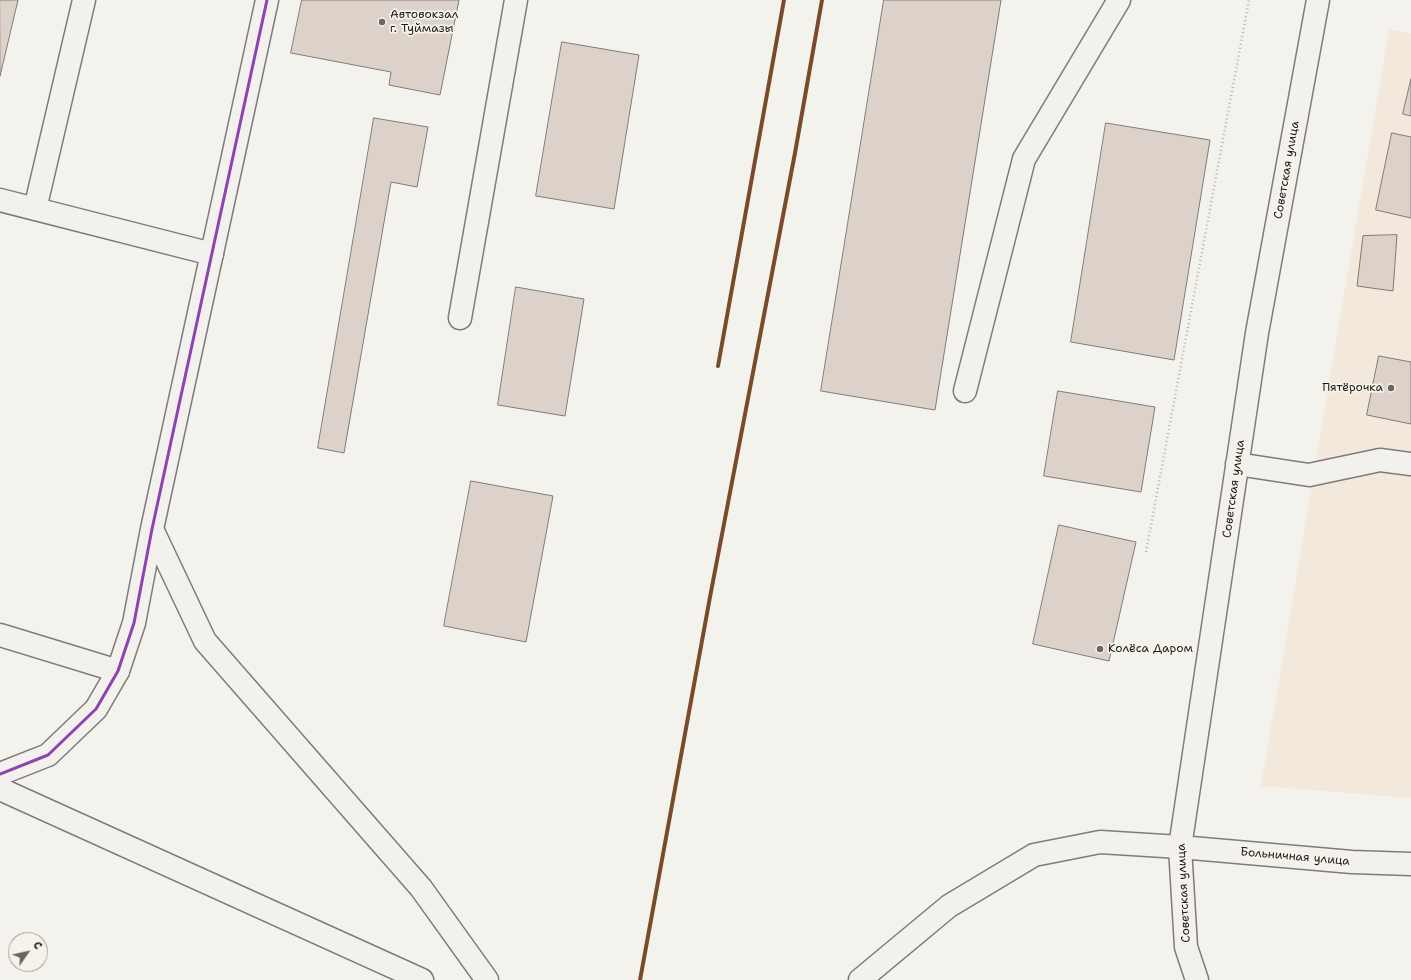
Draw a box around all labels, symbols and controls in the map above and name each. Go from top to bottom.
place label: Автовокзал г. Туймазы [390,8,458,36]
marker: Автовокзал г. Туймазы [377,17,387,27]
street label: Советская улица [1271,120,1303,220]
place label: Пятёрочка [1322,381,1383,395]
marker: Пятёрочка [1386,383,1396,393]
street label: Советская улица [1220,439,1248,539]
place label: Колёса Даром [1108,642,1193,656]
marker: Колёса Даром [1095,644,1105,654]
street label: Советская улица [1174,843,1194,943]
street label: Больничная улица [1240,845,1350,869]
north arrow [8,932,48,972]
text: С [29,939,46,953]

